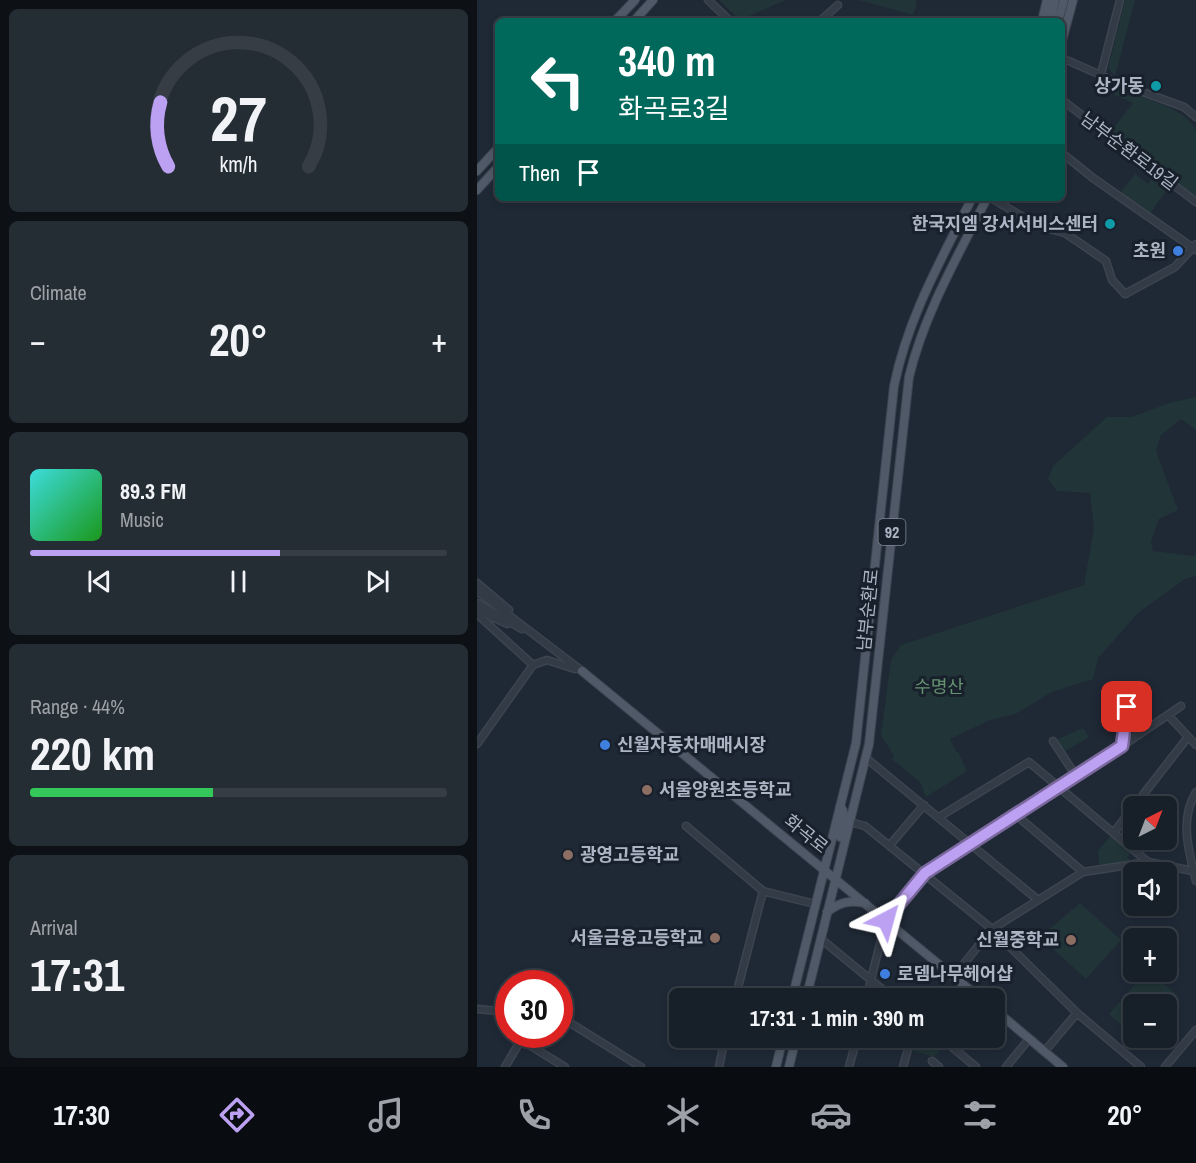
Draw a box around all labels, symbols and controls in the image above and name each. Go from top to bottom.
text: 340 m [618,33,716,89]
icon: left [519,42,597,120]
place label: 상가동 [1094,73,1144,98]
text: 27 [210,76,267,160]
marker: 상가동 [1149,79,1163,93]
text: 화곡로3길 [618,90,730,126]
street label: 남부순환로19길 [1076,106,1183,195]
text: km/h [219,151,258,180]
icon: arrive [572,156,605,189]
text: Then [519,158,560,188]
place label: 한국지엠 강서서비스센터 [912,211,1098,236]
marker: 한국지엠 강서서비스센터 [1103,217,1117,231]
place label: 초원 [1133,238,1166,263]
marker: 초원 [1171,244,1185,258]
text: Climate [30,279,87,306]
text: 20° [209,309,268,370]
text: − [30,318,46,362]
text: + [431,318,447,362]
text: 89.3 FM [120,476,186,506]
text: Music [120,506,164,533]
road number: 92 [879,519,905,545]
icon: previous [83,565,116,598]
icon: pause [222,565,255,598]
icon: next [361,565,394,598]
street label: 남부순환로 [851,567,884,652]
park label: 수명산 [914,674,964,699]
pin [1101,681,1152,732]
icon: arrive [1110,690,1143,723]
text: Range · 44% [30,693,125,720]
text: 220 km [30,723,155,784]
place label: 신월자동차매매시장 [617,732,766,757]
marker: 신월자동차매매시장 [598,738,612,752]
place label: 서울양원초등학교 [659,777,791,802]
marker: 서울양원초등학교 [640,783,654,797]
north arrow [1123,796,1177,850]
map controls [1123,796,1177,1048]
street label: 화곡로 [779,808,833,859]
place label: 광영고등학교 [580,842,679,867]
marker: 광영고등학교 [561,848,575,862]
button: sound [1123,862,1177,916]
position arrow [854,888,918,952]
text: Arrival [30,914,77,941]
place label: 서울금융고등학교 [571,925,703,950]
place label: 신월중학교 [976,927,1059,952]
button: + [1123,928,1177,982]
marker: 서울금융고등학교 [708,931,722,945]
marker: 신월중학교 [1064,933,1078,947]
text: 17:31 [30,944,124,1005]
place label: 로뎀나무헤어샵 [897,961,1013,986]
marker: 로뎀나무헤어샵 [878,967,892,981]
speed limit sign: 30 [495,970,573,1048]
button: − [1123,994,1177,1048]
text: 17:31 · 1 min · 390 m [750,1003,924,1033]
icon: directions [216,1094,258,1136]
icon: music [365,1094,407,1136]
icon: phone [513,1094,555,1136]
icon: climate [662,1094,704,1136]
icon: car [810,1094,852,1136]
icon: filters [959,1094,1001,1136]
text: 17:30 [53,1097,110,1133]
text: 20° [1107,1097,1143,1133]

